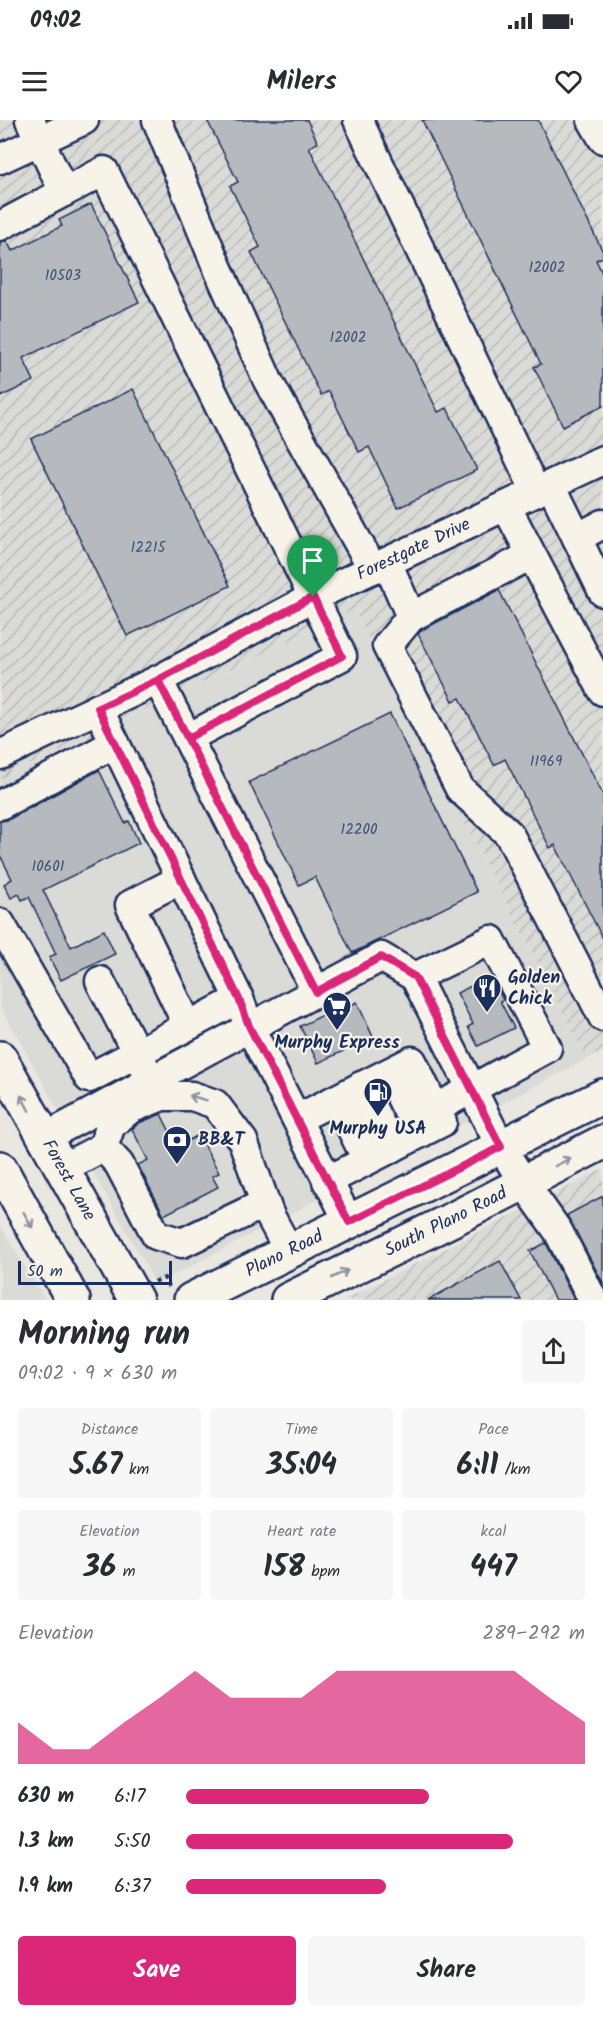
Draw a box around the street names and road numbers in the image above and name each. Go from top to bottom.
street label: Forestgate Drive [352,510,476,589]
street label: Forest Lane [34,1134,103,1226]
street label: South Plano Road [379,1179,513,1265]
street label: Plano Road [240,1222,329,1285]

